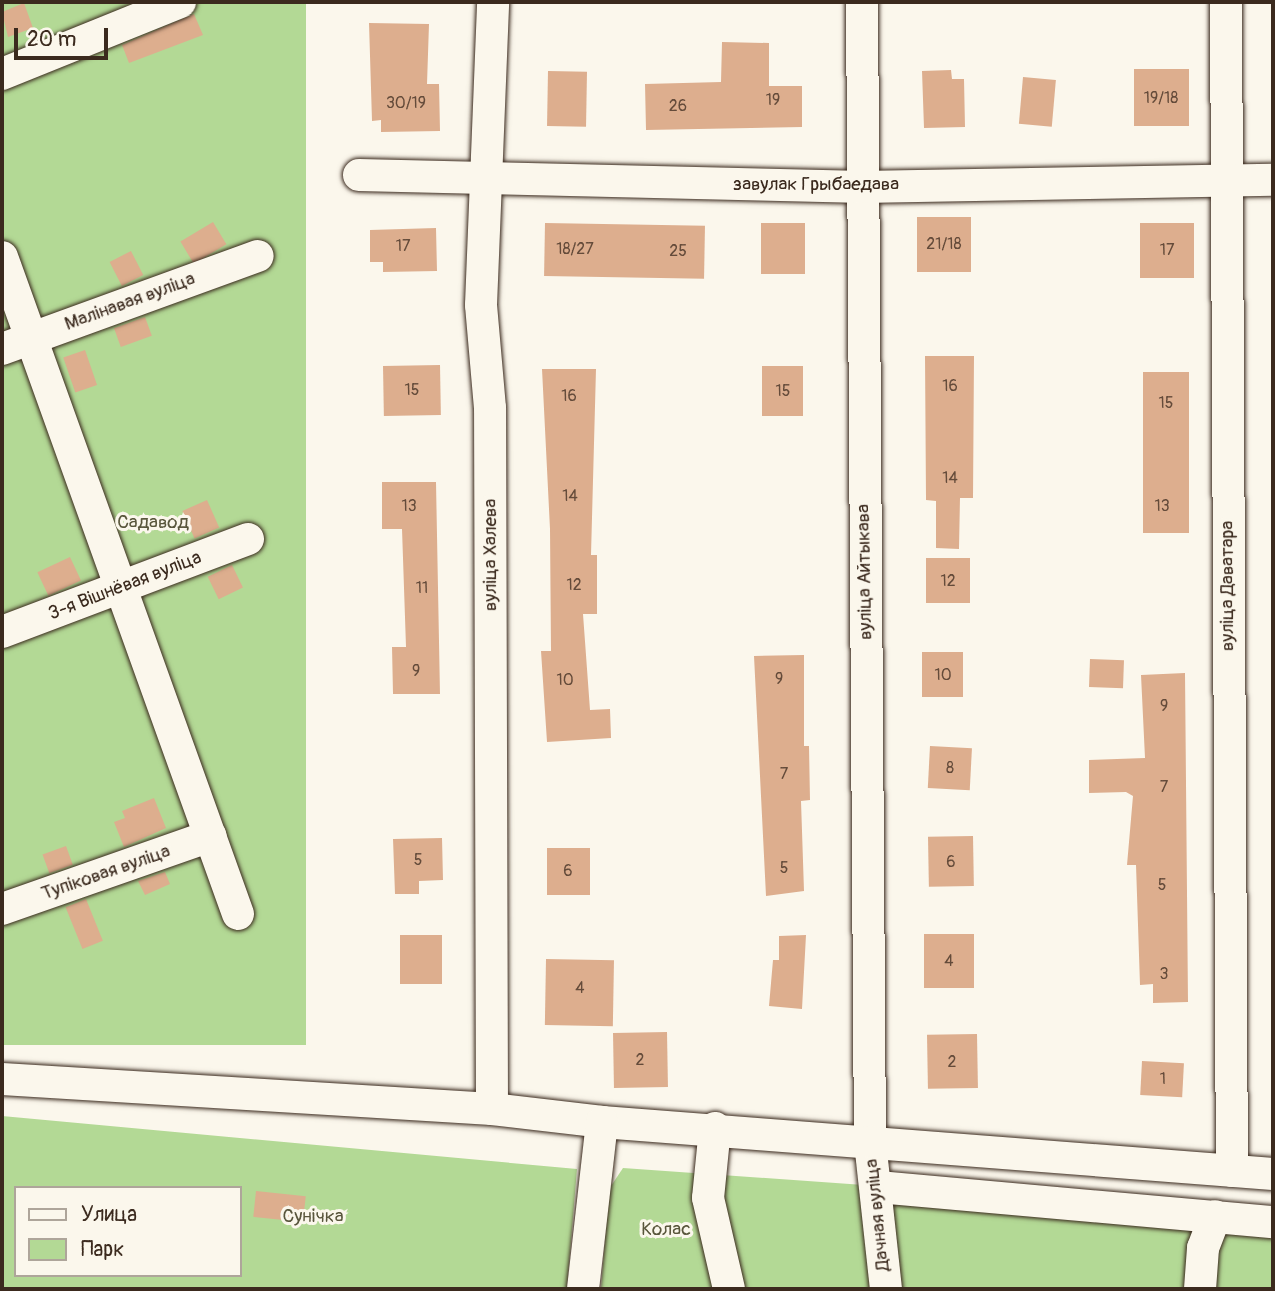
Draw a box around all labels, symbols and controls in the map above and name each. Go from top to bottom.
scale bar [18,14,112,58]
text: 20 m [27,26,76,53]
house number: 19/18 [1144,88,1178,108]
house number: 19 [766,90,780,110]
house number: 30/19 [386,93,426,113]
house number: 26 [669,96,687,116]
street label: завулак Грыбаедава [733,174,899,196]
house number: 21/18 [926,234,962,254]
house number: 17 [396,236,410,256]
house number: 18/27 [556,239,594,259]
house number: 17 [1160,240,1174,260]
house number: 25 [669,241,687,261]
street label: Малінавая вуліца [62,268,198,336]
house number: 16 [942,376,958,396]
house number: 15 [405,380,419,400]
house number: 15 [776,381,790,401]
house number: 16 [561,386,577,406]
house number: 15 [1159,393,1173,413]
house number: 14 [942,468,958,488]
house number: 14 [562,486,578,506]
house number: 13 [401,496,417,516]
house number: 13 [1154,496,1170,516]
street label: вуліца Халева [480,499,502,611]
street label: вуліца Айтыкава [852,504,878,640]
park label: Садавод [117,512,189,534]
street label: вуліца Даватара [1217,521,1239,651]
street label: 3-я Вішнёвая вуліца [45,546,205,626]
house number: 12 [940,571,956,591]
house number: 12 [566,575,582,595]
house number: 11 [416,578,428,598]
house number: 9 [412,661,420,681]
house number: 10 [934,665,952,685]
house number: 9 [775,669,783,689]
house number: 10 [556,670,574,690]
house number: 9 [1160,696,1168,716]
house number: 8 [946,758,954,778]
house number: 7 [780,764,788,784]
house number: 7 [1160,777,1168,797]
street label: Тупіковая вуліца [39,840,173,906]
house number: 5 [414,850,422,870]
house number: 6 [946,852,956,872]
house number: 5 [780,858,788,878]
house number: 6 [563,861,573,881]
house number: 5 [1158,875,1166,895]
house number: 4 [944,951,954,971]
house number: 3 [1160,964,1168,984]
house number: 4 [575,978,585,998]
house number: 2 [636,1050,644,1070]
house number: 2 [948,1052,956,1072]
house number: 1 [1160,1069,1166,1089]
street label: Дачная вуліца [861,1158,895,1272]
legend [14,1186,242,1277]
text: Улица [81,1201,137,1228]
park label: Сунічка [283,1206,343,1228]
park label: Колас [641,1219,691,1241]
text: Парк [81,1236,124,1263]

